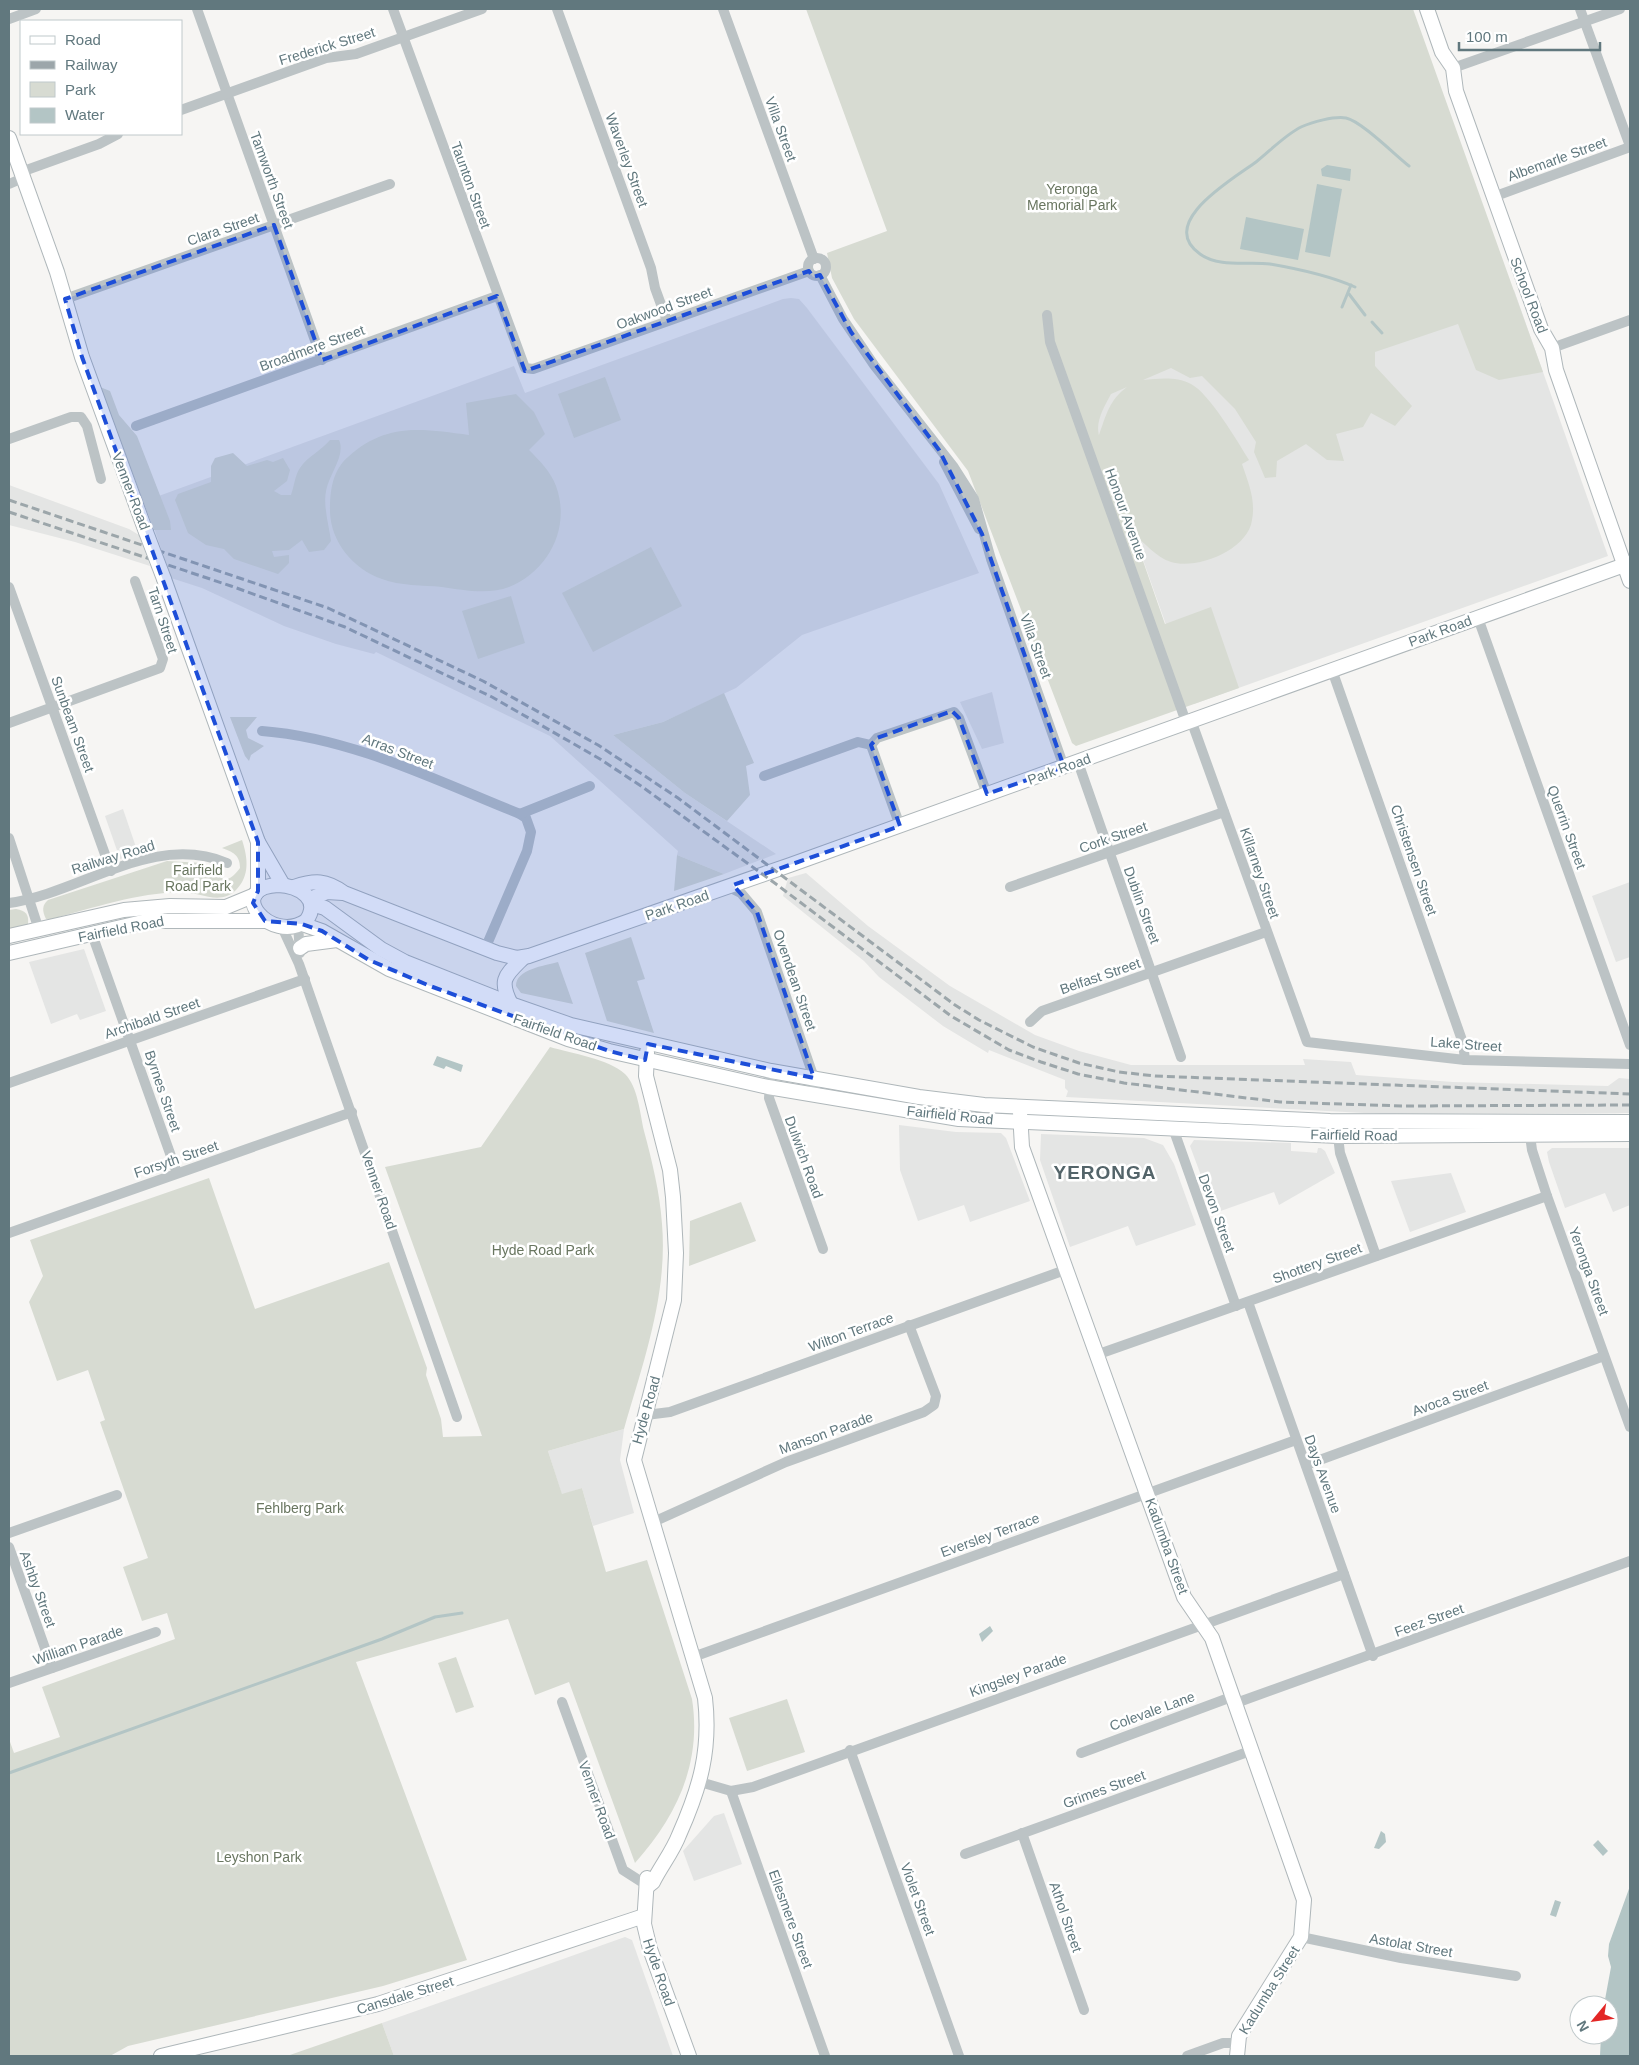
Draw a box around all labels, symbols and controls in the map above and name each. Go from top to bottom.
legend [20,20,182,135]
scale bar [1459,20,1600,52]
street label: Frederick Street [277,24,377,68]
text: 100 m [1466,28,1508,45]
text: Road [65,31,101,48]
text: Railway [65,56,118,73]
text: Park [65,81,96,98]
street label: Villa Street [762,95,800,164]
text: Water [65,106,104,123]
street label: Waverley Street [603,111,651,209]
street label: Tamworth Street [247,129,297,231]
street label: Albemarle Street [1505,134,1609,184]
street label: Taunton Street [448,139,494,231]
park label: Yeronga Memorial Park [1027,181,1118,213]
street label: Clara Street [185,209,261,249]
street label: School Road [1507,255,1551,335]
street label: Oakwood Street [614,283,714,333]
street label: Broadmere Street [257,322,367,374]
street label: Venner Road [109,450,153,532]
street label: Honour Avenue [1102,466,1150,562]
street label: Tarn Street [145,585,181,655]
street label: Villa Street [1017,612,1055,681]
street label: Park Road [1406,612,1474,650]
street label: Sunbeam Street [48,674,98,774]
street label: Arras Street [360,730,436,772]
street label: Park Road [1025,750,1093,788]
street label: Querrin Street [1544,783,1590,871]
street label: Christensen Street [1388,803,1440,918]
street label: Cork Street [1077,818,1149,856]
street label: Killarney Street [1237,826,1283,921]
street label: Railway Road [69,837,157,877]
park label: Fairfield Road Park [165,862,232,894]
street label: Dublin Street [1121,864,1163,946]
street label: Park Road [643,887,711,923]
street label: Fairfield Road [77,913,165,945]
street label: Ovendean Street [770,927,820,1033]
street label: Belfast Street [1058,955,1142,997]
street label: Archibald Street [102,994,202,1042]
street label: Fairfield Road [511,1010,599,1054]
street label: Lake Street [1430,1034,1502,1054]
street label: Byrnes Street [142,1048,184,1134]
street label: Fairfield Road [906,1102,994,1128]
street label: Dulwich Road [782,1114,826,1200]
street label: Fairfield Road [1310,1126,1398,1144]
street label: Forsyth Street [132,1137,220,1181]
street label: Venner Road [358,1149,400,1231]
district label: YERONGA [1053,1162,1157,1183]
street label: Devon Street [1196,1172,1239,1254]
street label: Yeronga Street [1566,1225,1612,1317]
street label: Shottery Street [1270,1239,1364,1286]
park label: Hyde Road Park [492,1242,595,1258]
street label: Wilton Terrace [806,1309,896,1355]
street label: Hyde Road [629,1374,663,1446]
street label: Avoca Street [1410,1377,1490,1419]
street label: Manson Parade [777,1409,875,1457]
street label: Days Avenue [1301,1433,1345,1516]
street label: Kadumba Street [1142,1496,1192,1596]
park label: Fehlberg Park [256,1500,345,1516]
street label: Eversley Terrace [938,1510,1042,1560]
street label: Ashby Street [17,1549,59,1629]
street label: Feez Street [1392,1600,1466,1640]
street label: William Parade [31,1622,125,1668]
street label: Kingsley Parade [967,1650,1069,1700]
street label: Colevale Lane [1107,1688,1197,1734]
street label: Venner Road [576,1759,618,1841]
street label: Grimes Street [1061,1767,1147,1811]
park label: Leyshon Park [216,1849,303,1865]
street label: Violet Street [897,1861,939,1938]
street label: Ellesmere Street [766,1868,816,1970]
street label: Athol Street [1047,1880,1086,1954]
street label: Astolat Street [1368,1930,1454,1960]
street label: Hyde Road [640,1936,678,2008]
street label: Kadumba Street [1235,1943,1303,2037]
street label: Cansdale Street [355,1973,455,2017]
north arrow [1569,1995,1619,2045]
text: N [1573,2018,1592,2035]

